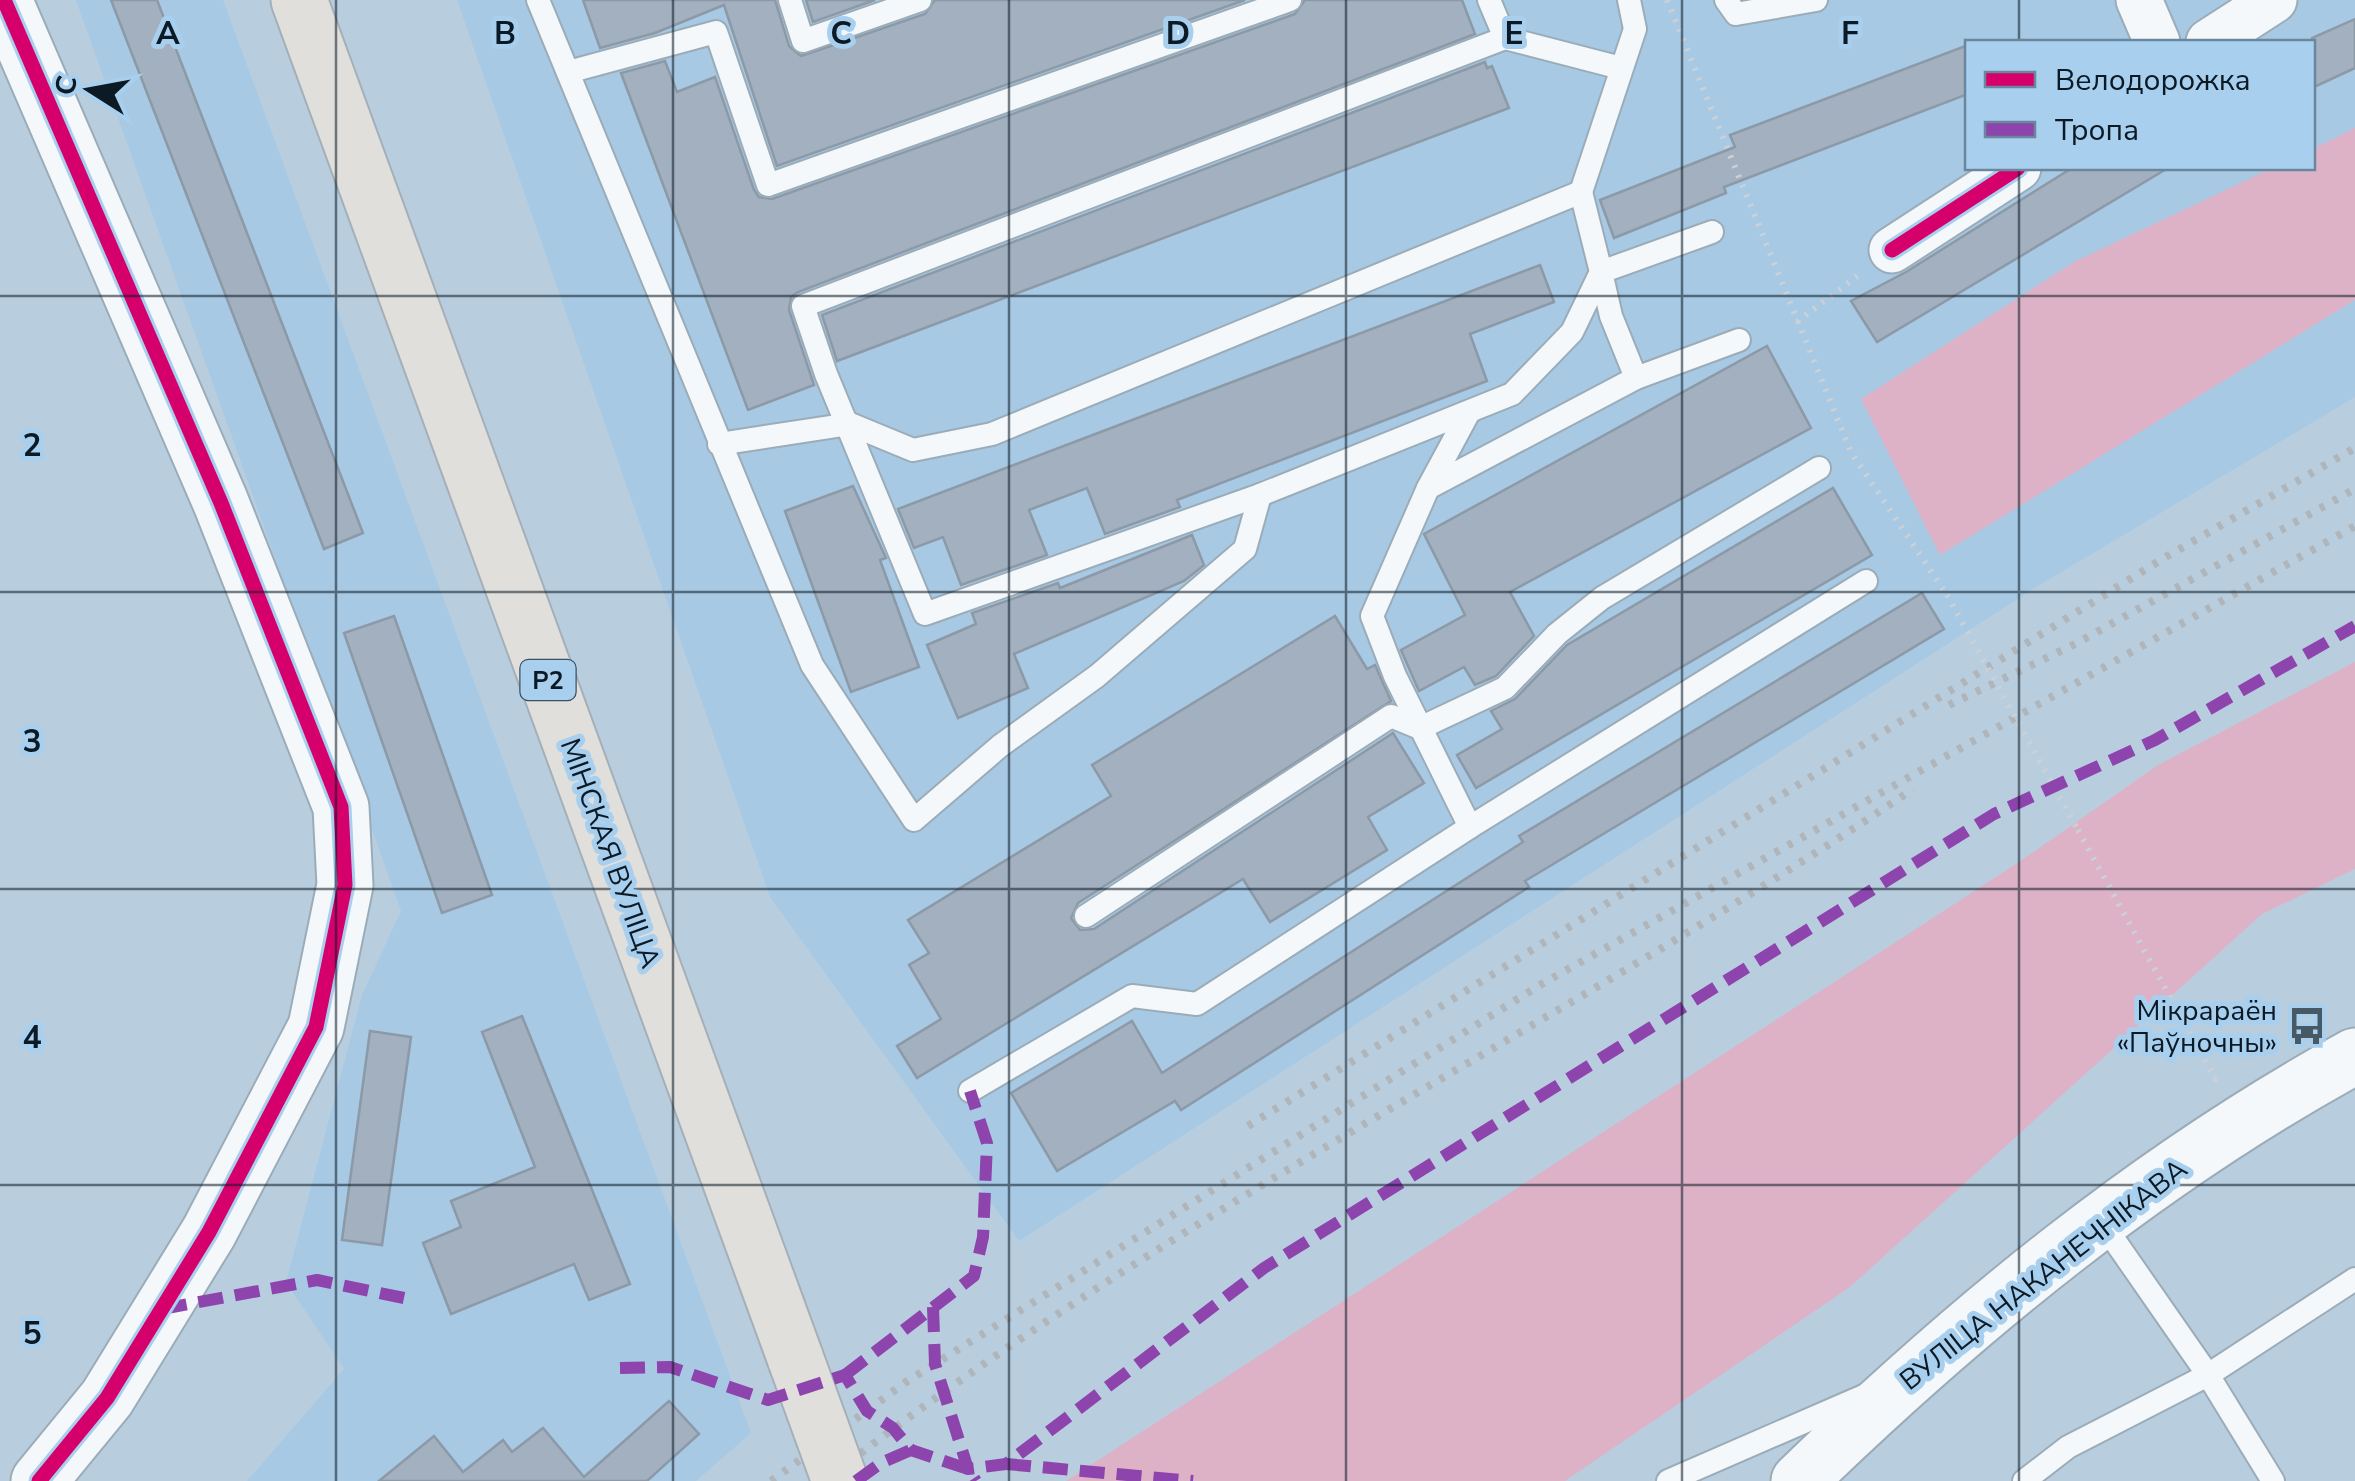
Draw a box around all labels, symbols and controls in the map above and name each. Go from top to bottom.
text: A [156,12,180,55]
text: B [494,12,516,55]
text: C [830,12,852,55]
text: D [1166,12,1190,55]
text: E [1504,12,1524,55]
text: F [1841,12,1859,55]
north arrow [40,40,140,140]
legend [1965,40,2315,170]
text: Велодорожка [2055,60,2251,101]
text: С [46,72,87,98]
text: Тропа [2055,110,2139,151]
text: 2 [22,424,42,467]
road number: Р2 [520,660,576,700]
text: 3 [22,720,42,763]
street label: МІНСКАЯ ВУЛІЦА [551,733,669,973]
place label: Мікрараён «Паўночны» [2117,992,2277,1062]
bus stop icon: Мікрараён «Паўночны» [2286,1005,2328,1047]
text: 4 [22,1016,42,1059]
street label: ВУЛІЦА НАКАНЕЧНІКАВА [1892,1150,2195,1399]
text: 5 [22,1312,42,1355]

